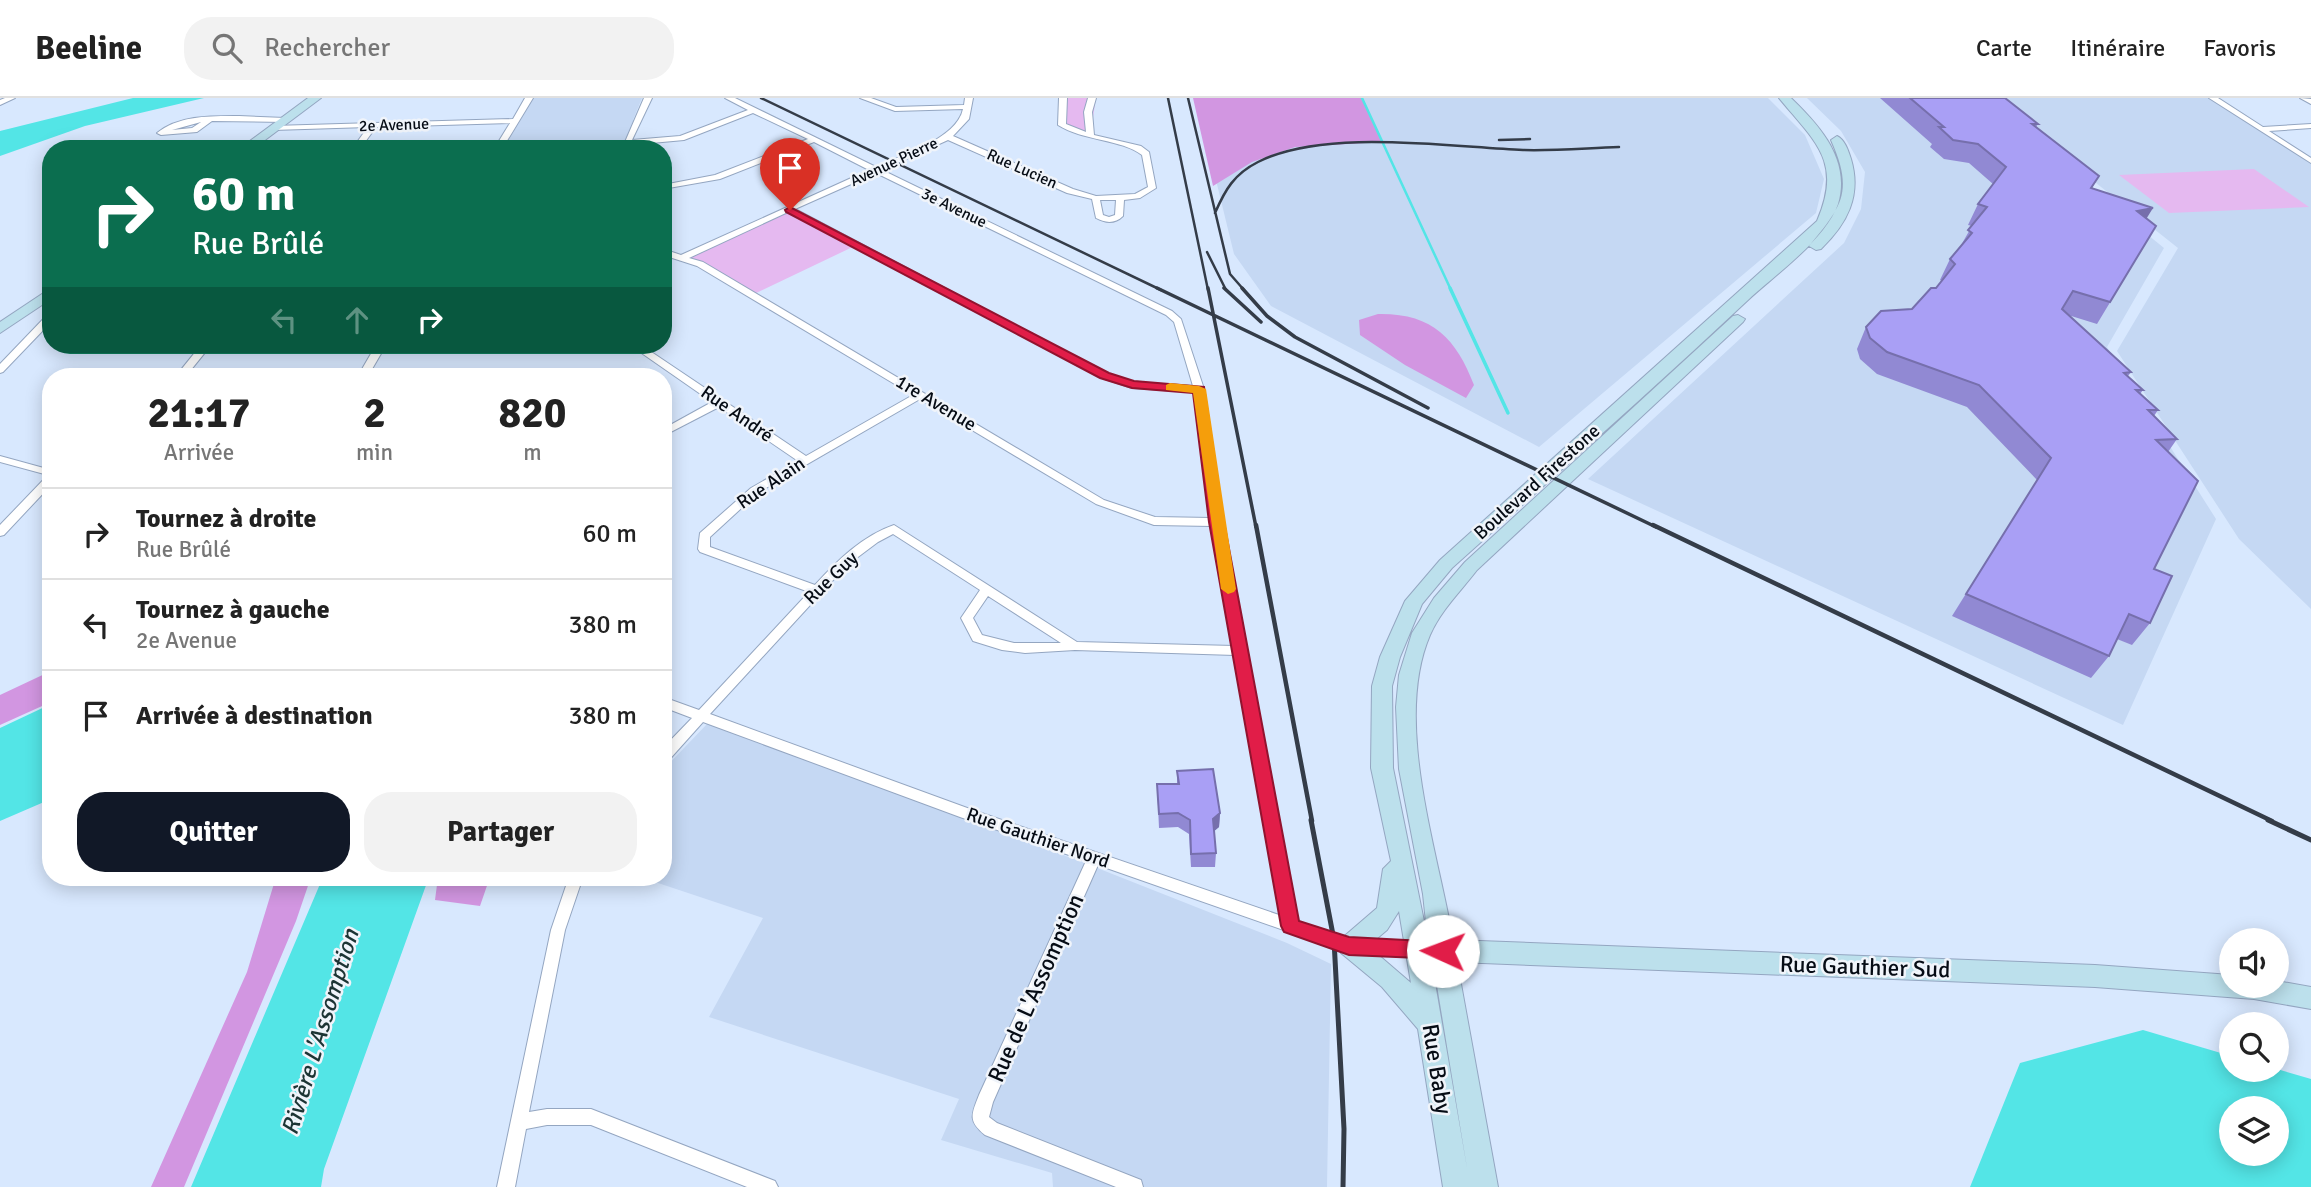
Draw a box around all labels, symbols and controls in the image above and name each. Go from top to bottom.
search box [184,17,674,80]
text: Beeline [35,28,142,69]
icon: search [208,29,246,67]
text: Rechercher [264,32,390,64]
text: Carte [1976,33,2032,63]
text: Itinéraire [2070,33,2165,63]
text: Favoris [2203,33,2276,63]
street label: 2e Avenue [359,114,429,136]
street label: Avenue Pierre [847,133,941,191]
pin [760,138,820,210]
street label: Rue Lucien [984,145,1060,193]
icon: arrive [771,149,809,187]
text: 60 m [192,164,295,224]
icon: right [77,168,168,259]
street label: 3e Avenue [918,184,990,232]
text: Rue Brûlé [192,224,324,263]
icon: left [265,301,303,339]
icon: ahead [338,301,376,339]
icon: right [411,301,449,339]
street label: 1re Avenue [891,370,981,436]
street label: Rue André [696,380,778,448]
text: 21:17 [147,388,251,439]
text: 2 [363,388,386,439]
text: 820 [498,388,567,439]
street label: Boulevard Firestone [1469,419,1605,545]
text: Arrivée [164,438,234,467]
text: min [356,438,393,467]
text: m [523,438,542,467]
street label: Rue Alain [732,451,810,515]
text: Tournez à droite [136,503,316,535]
icon: right [77,515,115,553]
text: 60 m [582,518,637,550]
text: Rue Brûlé [136,535,231,564]
street label: Rue Guy [799,546,863,610]
text: Tournez à gauche [136,594,330,626]
icon: left [77,606,115,644]
text: 380 m [568,609,637,641]
text: 2e Avenue [136,626,237,655]
icon: arrive [77,697,115,735]
text: Arrivée à destination [136,700,373,732]
text: 380 m [568,700,637,732]
button: Quitter [77,792,350,872]
button: Partager [364,792,637,872]
street label: Rue Gauthier Nord [963,802,1113,874]
street label: Rue de L'Assomption [981,889,1091,1087]
position arrow [1406,914,1480,988]
water label: Rivière L'Assomption [274,925,366,1138]
map controls [2219,928,2289,1166]
button: sound [2219,928,2289,998]
street label: Rue Gauthier Sud [1779,950,1951,984]
button: search [2219,1012,2289,1082]
street label: Rue Baby [1416,1022,1458,1116]
button: layers [2219,1096,2289,1166]

